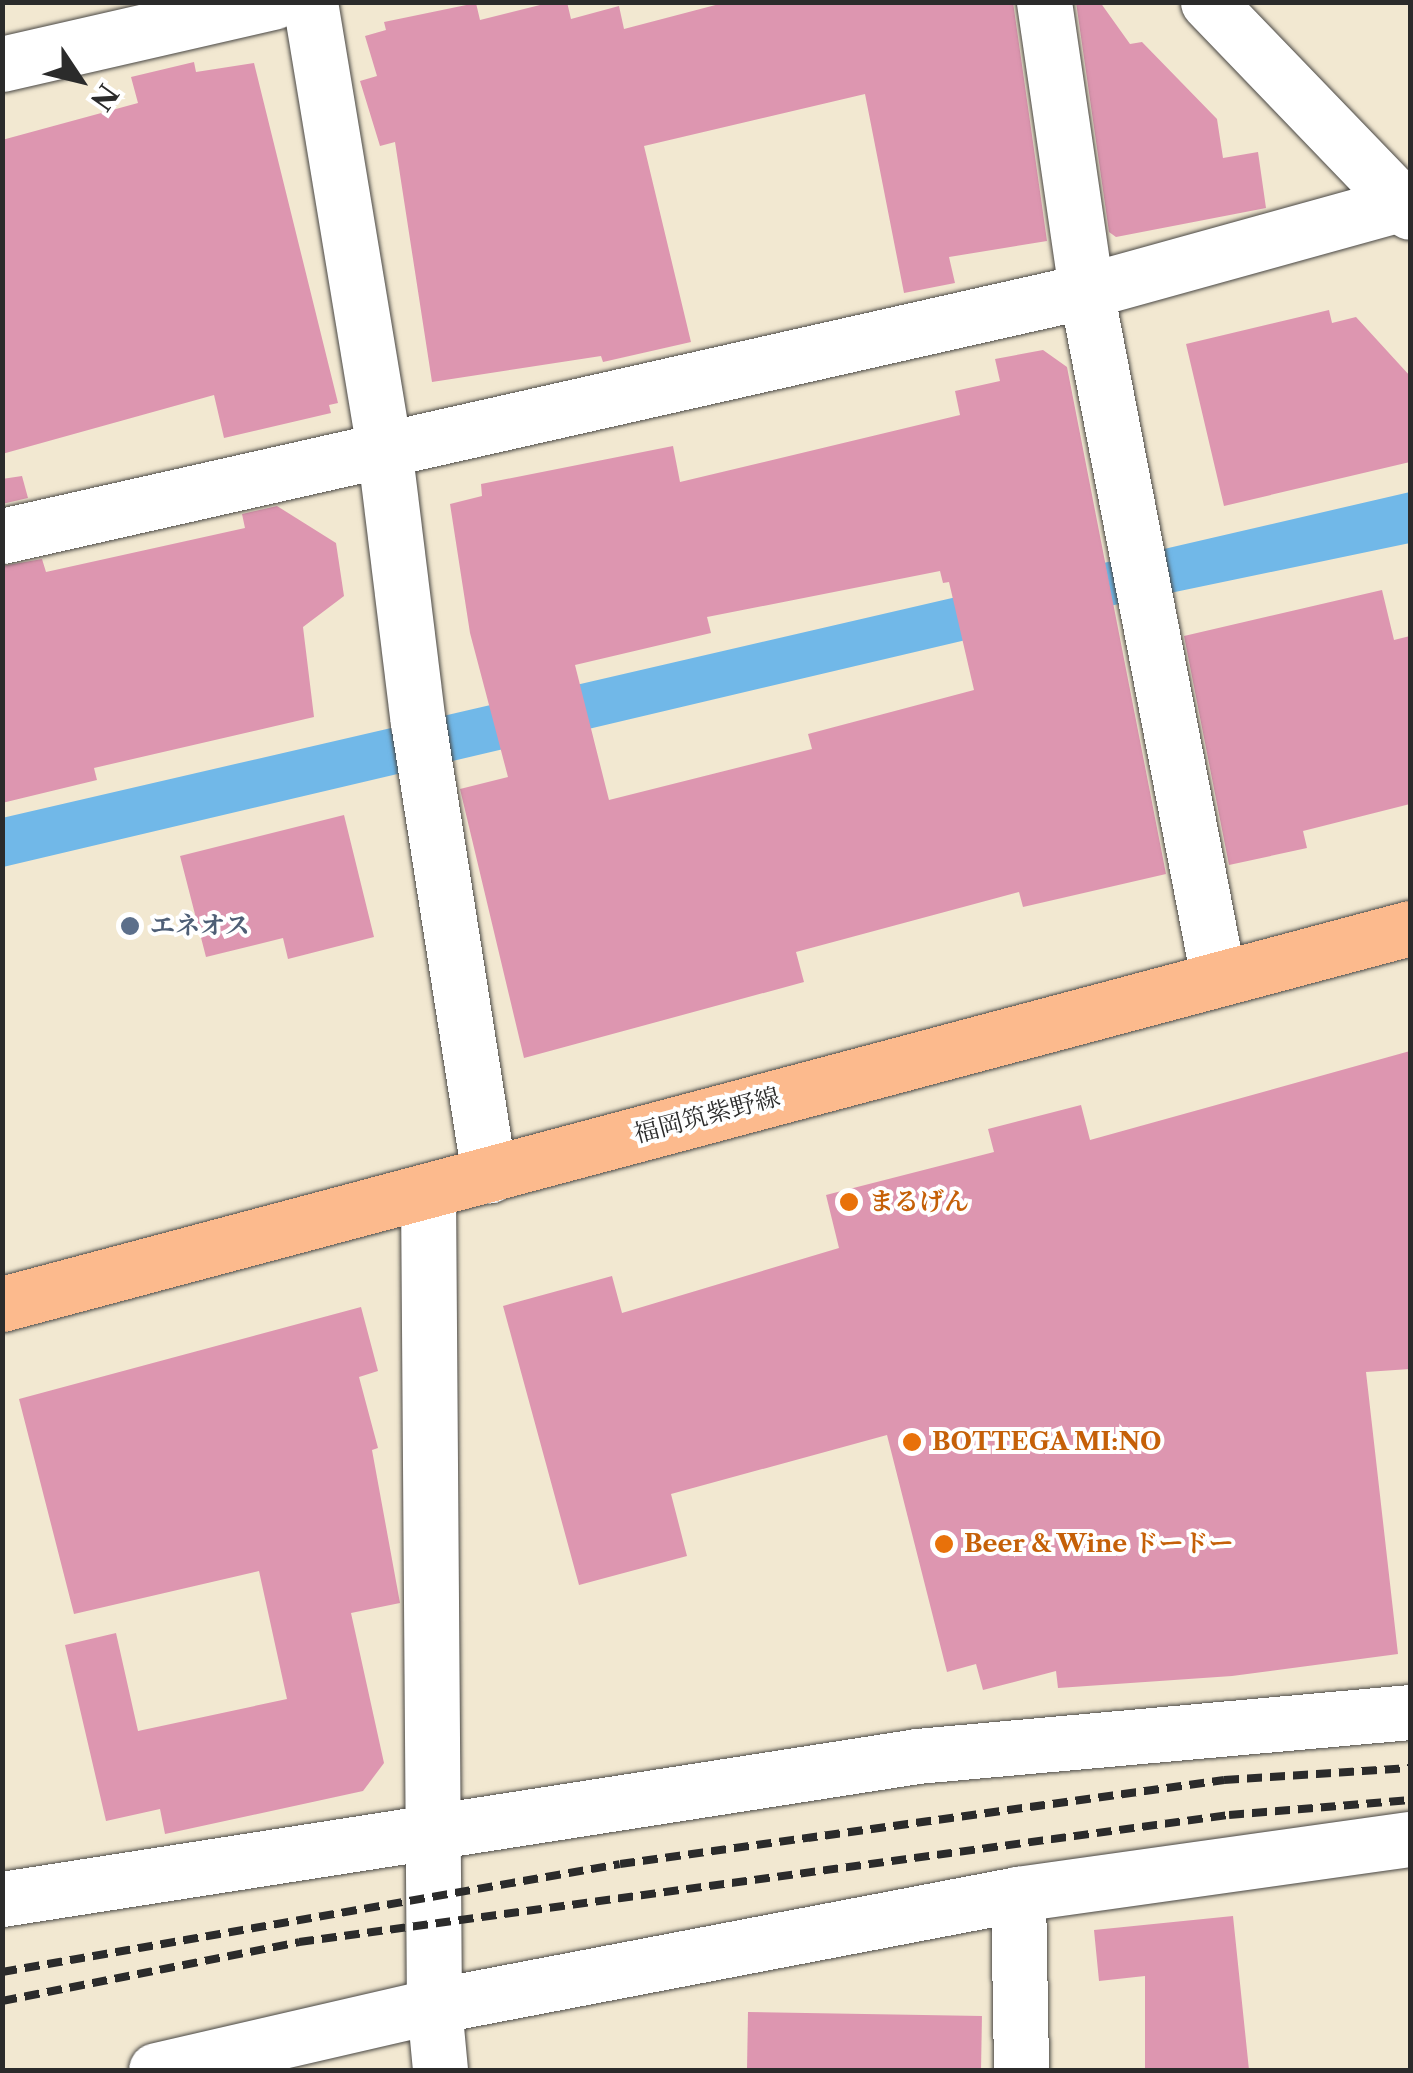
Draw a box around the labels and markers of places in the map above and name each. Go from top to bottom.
place label: エネオス [150,911,250,941]
marker: エネオス [119,915,141,937]
place label: まるげん [869,1187,969,1217]
marker: まるげん [838,1191,860,1213]
place label: BOTTEGA MI:NO [932,1427,1162,1457]
marker: BOTTEGA MI:NO [901,1431,923,1453]
place label: Beer & Wine ドードー [964,1529,1235,1559]
marker: Beer & Wine ドードー [933,1533,955,1555]

